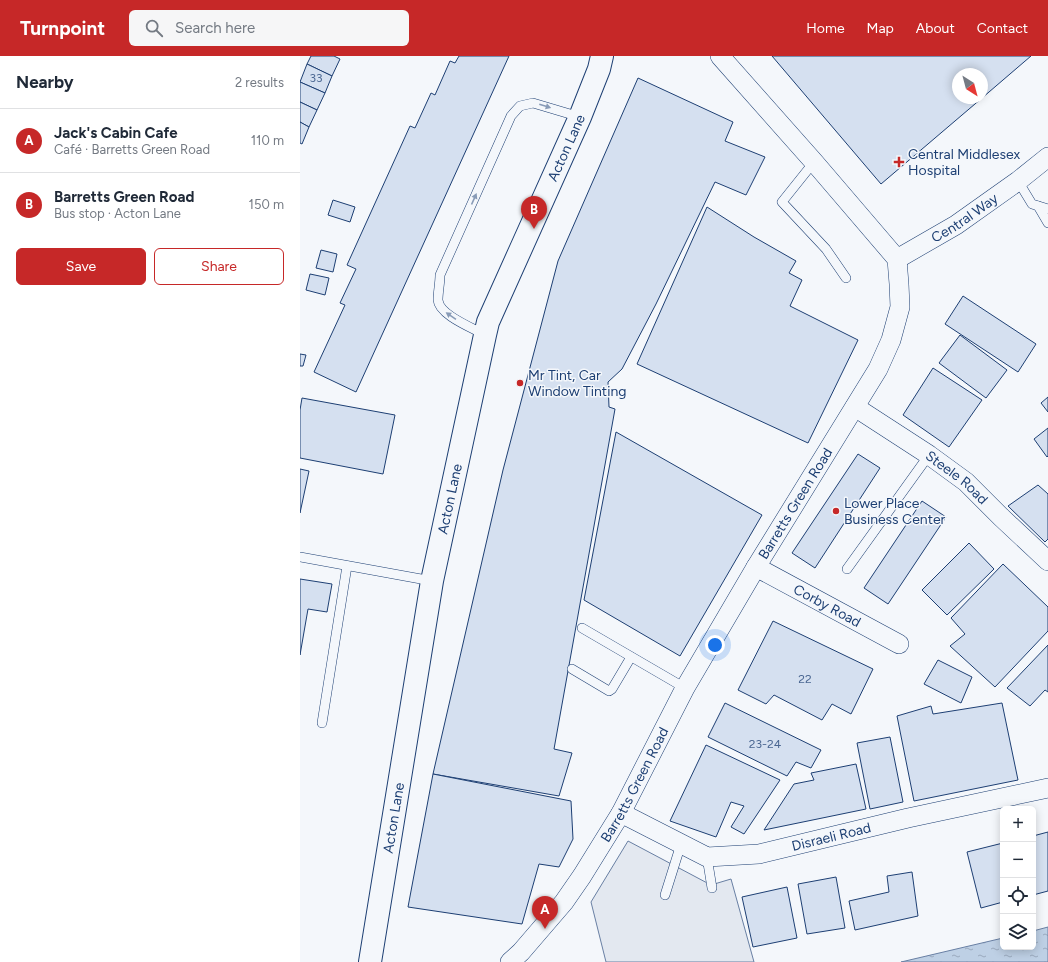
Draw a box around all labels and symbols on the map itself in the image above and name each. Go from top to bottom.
north arrow [952,68,988,104]
house number: 33 [309,71,323,85]
one-way arrow [539,103,551,109]
street label: Acton Lane [544,112,589,184]
place label: Central Middlesex Hospital [908,146,1021,179]
marker: Central Middlesex Hospital [893,156,905,168]
street label: Central Way [928,190,1002,246]
one-way arrow [472,192,478,204]
pin: B [521,196,547,229]
one-way arrow [446,312,456,320]
place label: Mr Tint, Car Window Tinting [528,367,626,400]
marker: Mr Tint, Car Window Tinting [515,378,525,388]
street label: Barretts Green Road [755,445,836,562]
street label: Steele Road [922,447,991,508]
street label: Acton Lane [434,462,466,536]
place label: Lower Place Business Center [844,495,946,528]
marker: Lower Place Business Center [831,506,841,516]
street label: Corby Road [790,581,864,631]
your location [705,635,725,655]
house number: 22 [798,672,812,686]
street label: Barretts Green Road [597,725,672,845]
house number: 23-24 [749,737,782,751]
street label: Acton Lane [380,781,408,855]
street label: Disraeli Road [790,819,873,855]
pin: A [532,896,558,929]

